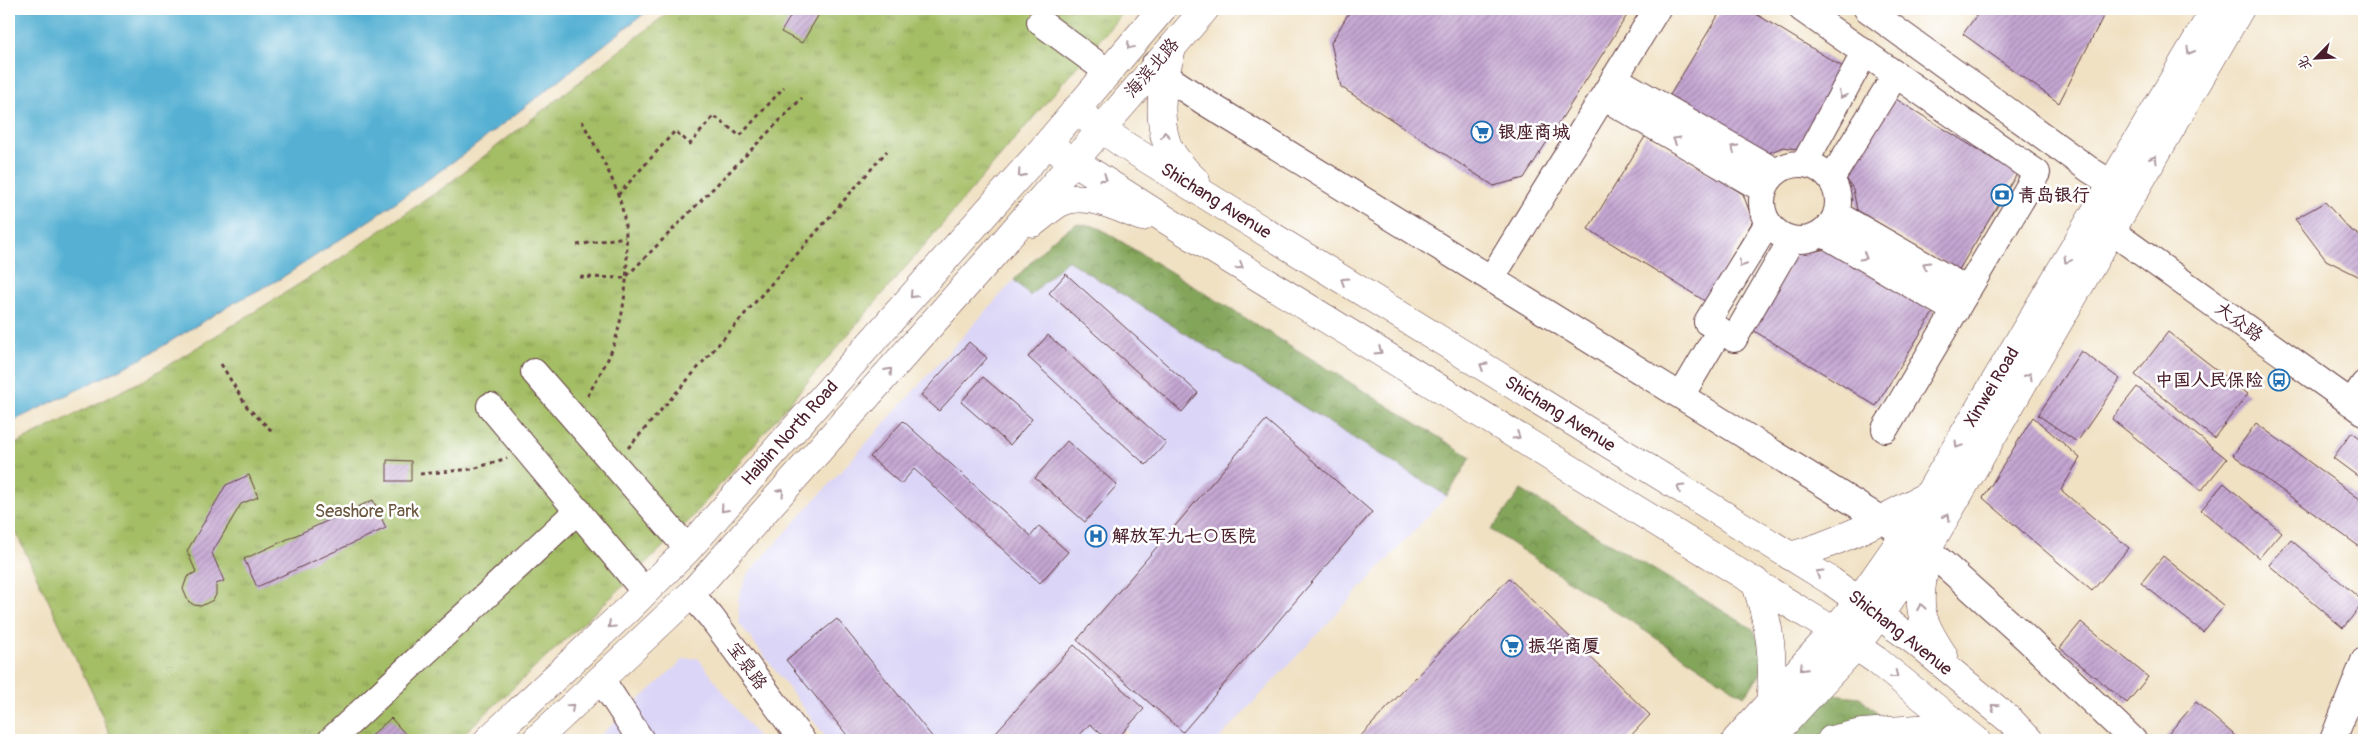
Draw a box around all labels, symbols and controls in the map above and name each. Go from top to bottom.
north arrow [2290,32,2340,82]
street label: 海滨北路 [1120,33,1184,103]
one-way arrow [1127,40,1136,49]
one-way arrow [2187,45,2197,54]
text: 北 [2294,53,2315,73]
one-way arrow [1838,90,1848,99]
supermarket icon: 银座商城 [1470,120,1494,144]
place label: 银座商城 [1498,121,1570,144]
one-way arrow [1160,130,1171,138]
one-way arrow [1672,136,1681,146]
one-way arrow [1730,144,1739,154]
one-way arrow [2148,156,2158,165]
street label: Shichang Avenue [1156,158,1276,244]
one-way arrow [1017,168,1026,177]
one-way arrow [1098,172,1107,181]
bank icon: 青岛银行 [1990,183,2014,207]
place label: 青岛银行 [2018,184,2090,207]
one-way arrow [1859,251,1868,261]
one-way arrow [2064,254,2074,263]
one-way arrow [1739,259,1749,268]
one-way arrow [1235,260,1244,269]
one-way arrow [1922,262,1931,272]
one-way arrow [1341,277,1350,287]
one-way arrow [910,290,919,299]
street label: 大众路 [2210,297,2268,347]
street label: Xinwei Road [1959,343,2025,431]
one-way arrow [1373,345,1382,355]
one-way arrow [1479,363,1488,372]
one-way arrow [883,367,892,376]
bus stop icon: 中国人民保险 [2267,368,2291,392]
place label: 中国人民保险 [2155,369,2263,392]
street label: Shichang Avenue [1500,371,1620,457]
one-way arrow [2022,373,2032,382]
street label: Haibin North Road [737,375,843,491]
one-way arrow [1512,430,1521,440]
one-way arrow [1954,439,1964,448]
one-way arrow [1677,485,1686,494]
one-way arrow [775,489,784,498]
park label: Seashore Park [315,500,420,523]
one-way arrow [720,503,729,512]
one-way arrow [1940,513,1950,522]
hospital icon: 解放军九七〇医院 [1084,524,1108,548]
place label: 解放军九七〇医院 [1112,525,1256,548]
one-way arrow [1815,570,1824,580]
street label: Shichang Avenue [1843,585,1957,681]
one-way arrow [1917,603,1927,612]
one-way arrow [607,619,616,628]
supermarket icon: 振华商厦 [1500,634,1524,658]
place label: 振华商厦 [1528,635,1600,658]
street label: 宝泉路 [722,637,772,695]
one-way arrow [1800,662,1809,671]
one-way arrow [1889,670,1898,678]
one-way arrow [566,704,575,713]
one-way arrow [1990,704,1999,713]

